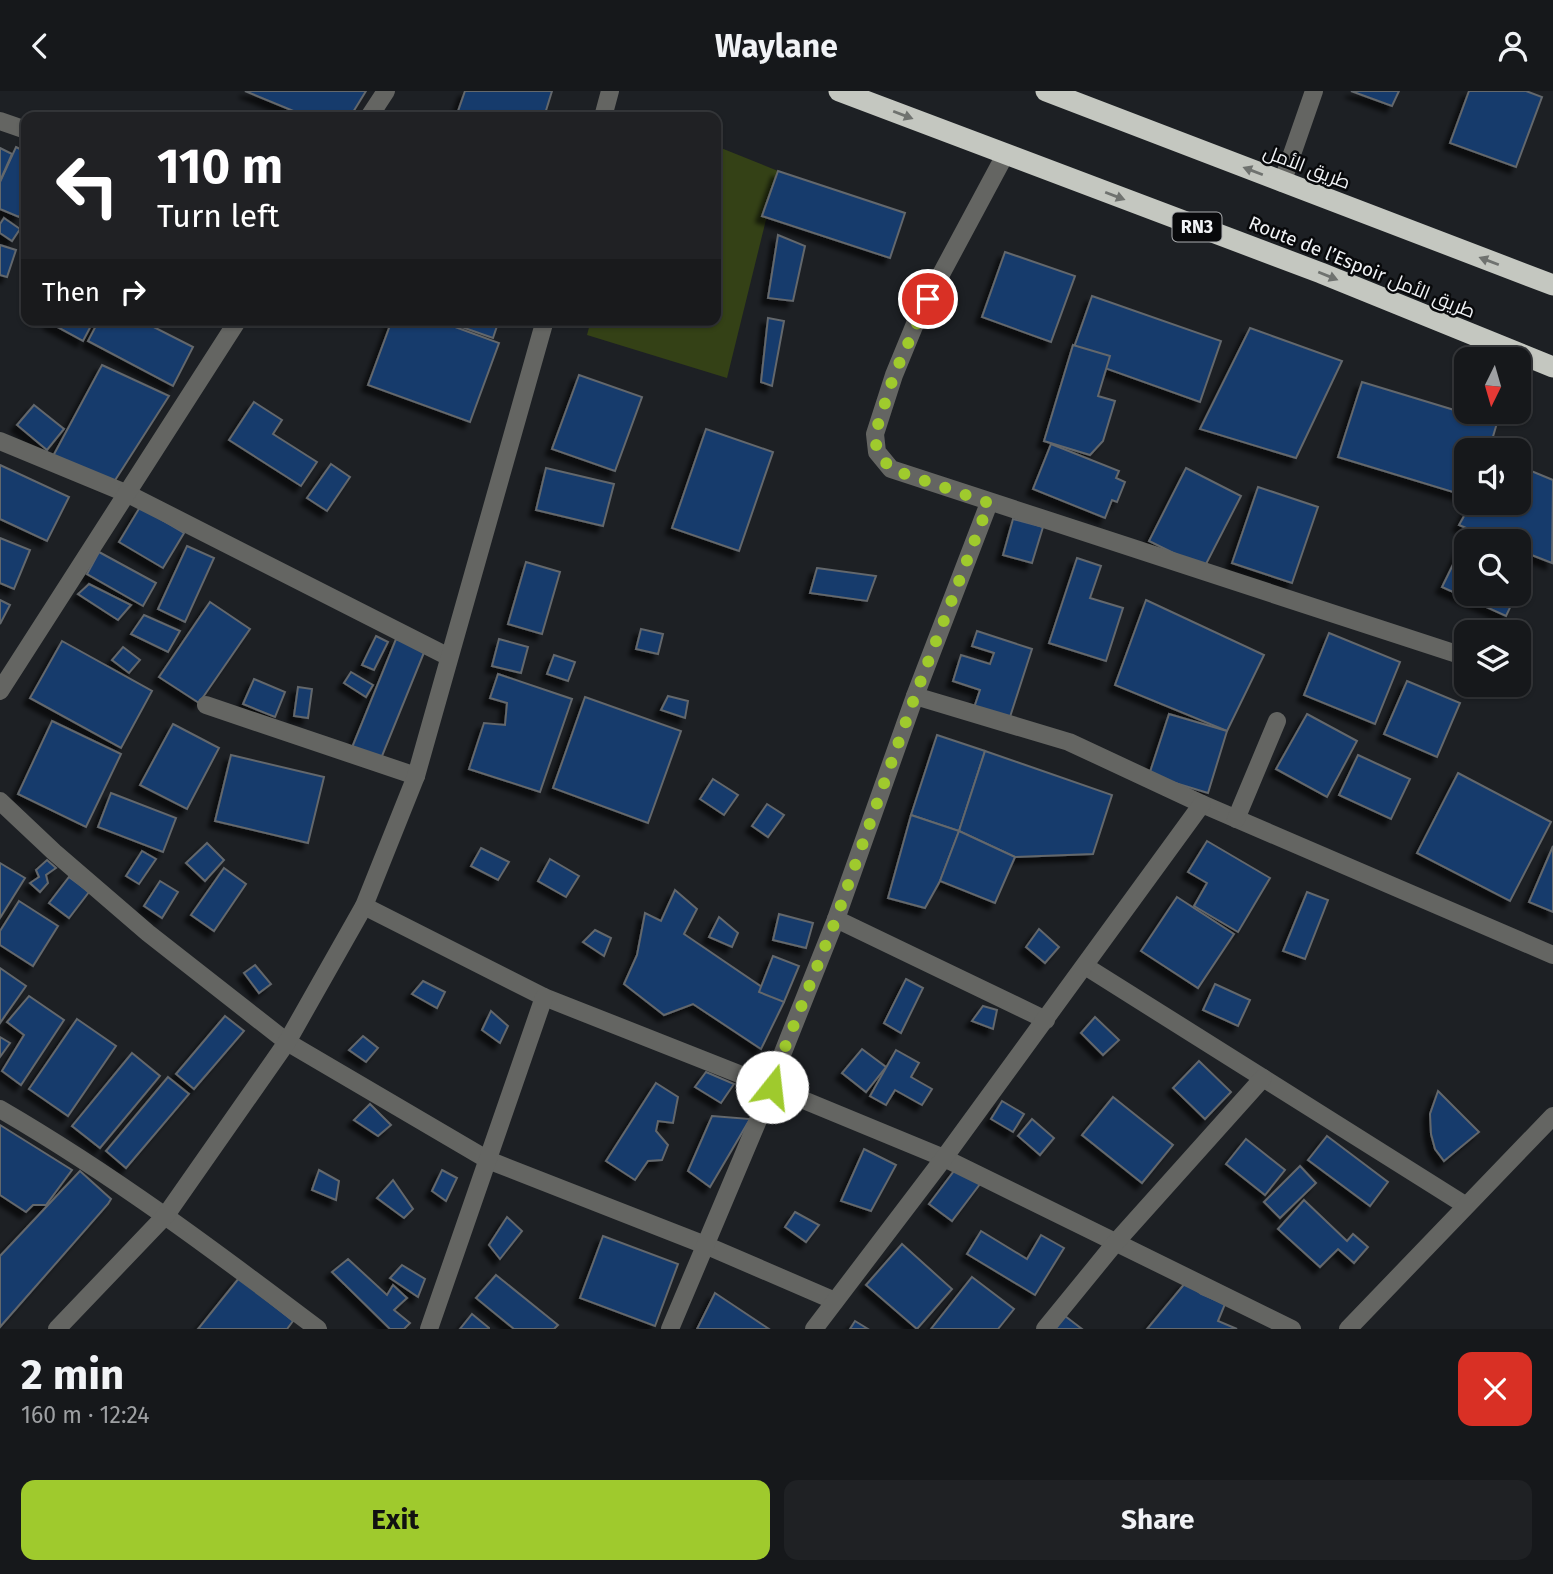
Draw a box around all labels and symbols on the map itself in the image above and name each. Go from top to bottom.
one-way arrow [892,110,913,121]
street label: طريق الأمل [1260,140,1354,195]
one-way arrow [1243,166,1264,177]
one-way arrow [1105,191,1126,202]
street label: Route de l’Espoir طريق الأمل [1245,211,1479,324]
road number: RN3 [1172,212,1222,241]
one-way arrow [1479,255,1500,266]
pin [898,269,958,329]
one-way arrow [1318,271,1339,282]
north arrow [1454,347,1531,423]
position arrow [735,1050,809,1124]

